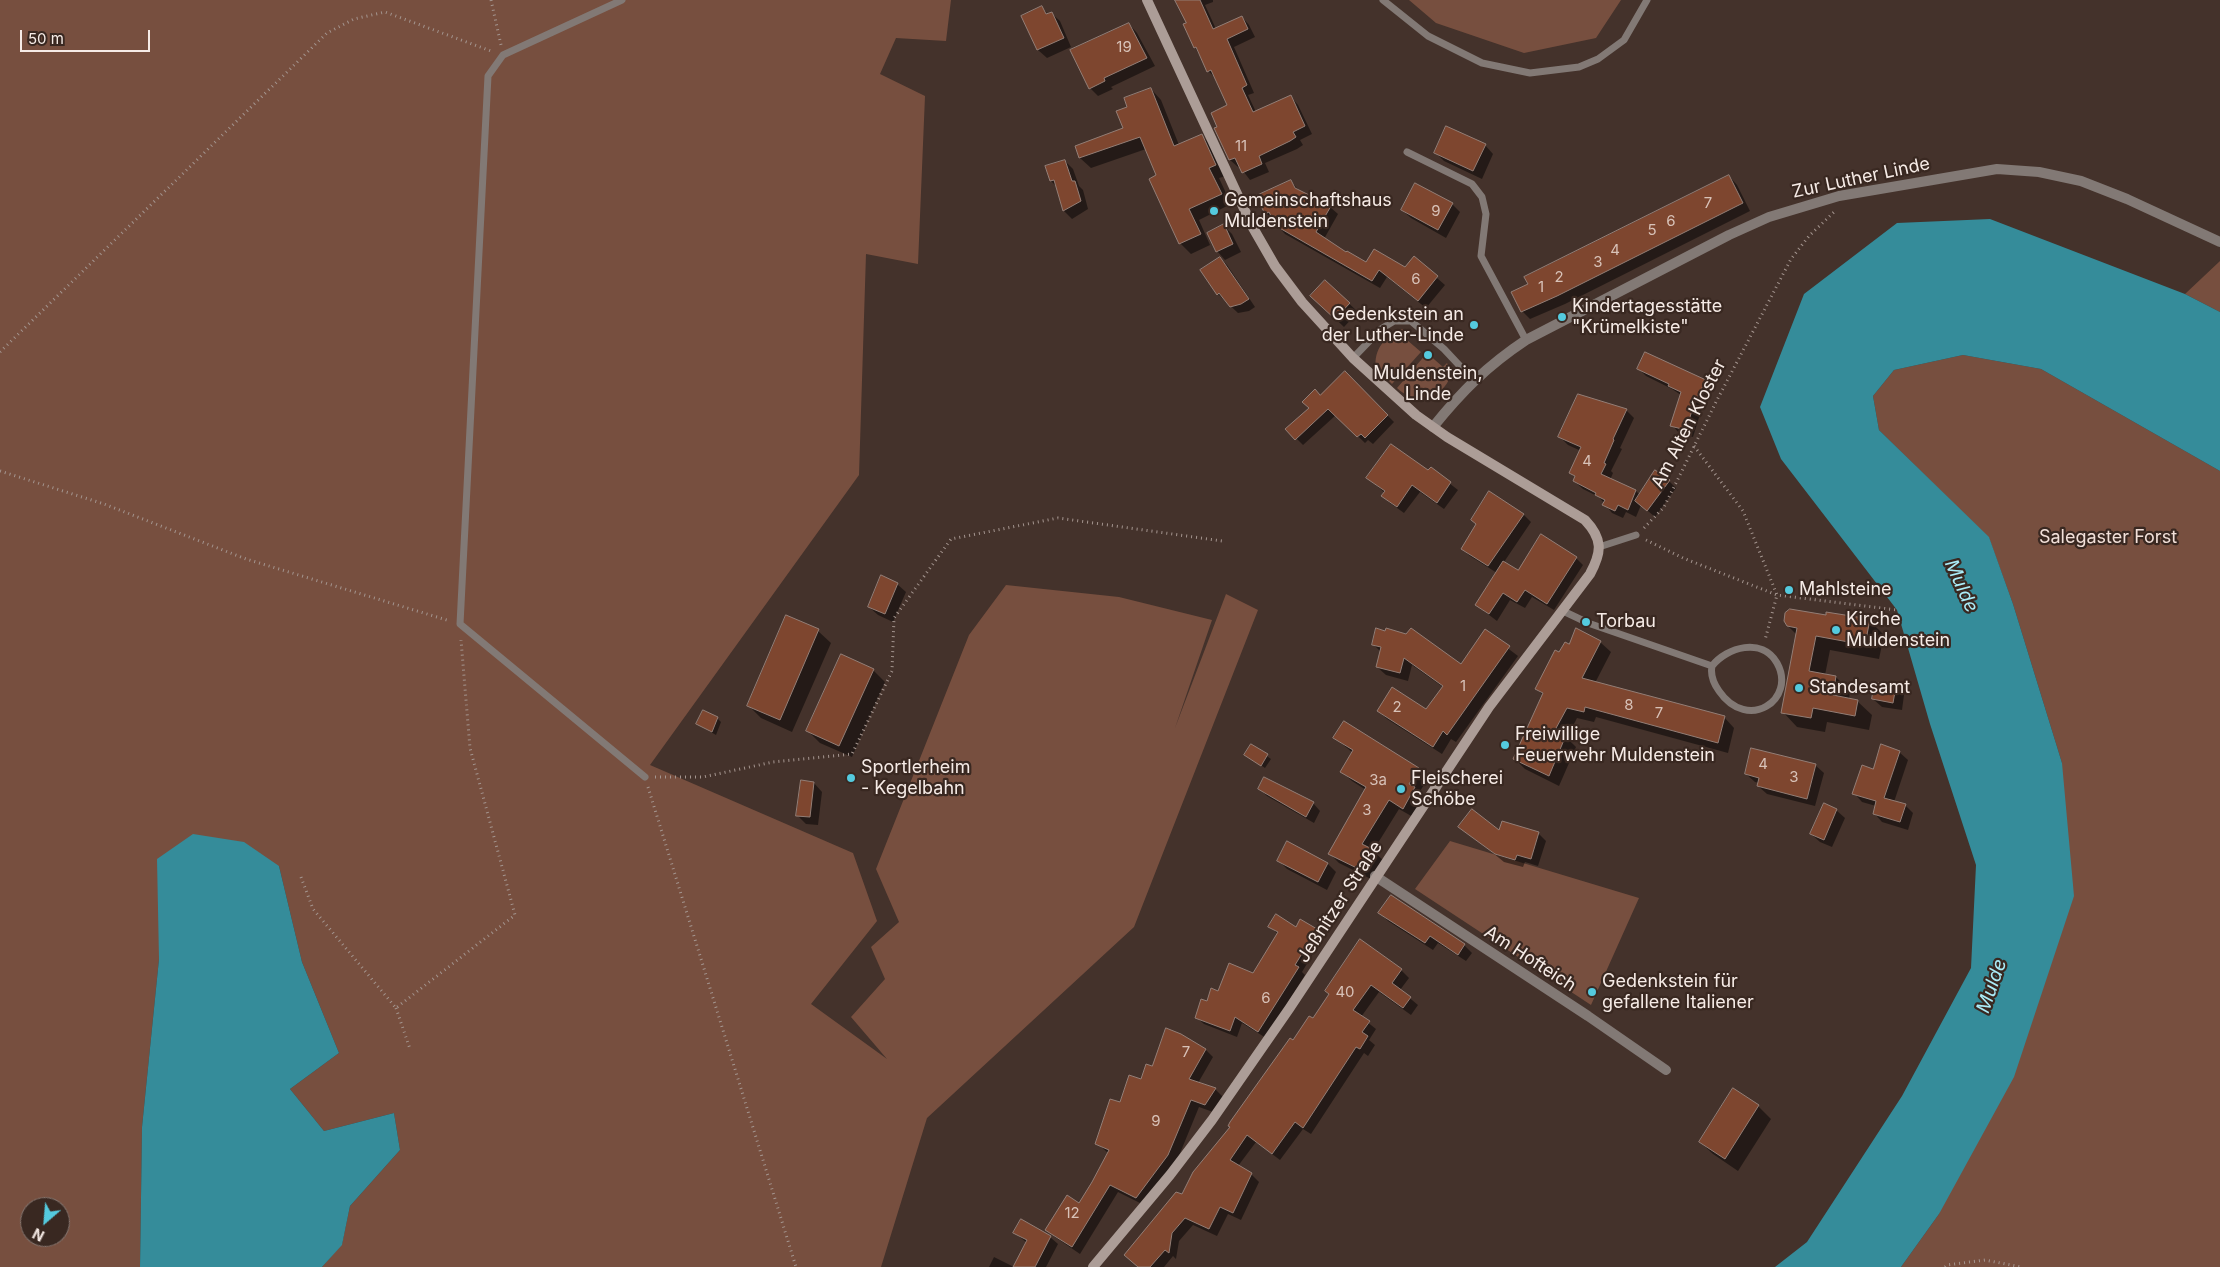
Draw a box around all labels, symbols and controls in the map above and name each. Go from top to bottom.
scale bar [22,20,152,52]
text: 50 m [28,29,64,48]
house number: 19 [1116,38,1132,56]
house number: 11 [1235,137,1247,155]
street label: Zur Luther Linde [1790,153,1932,203]
place label: Gemeinschaftshaus Muldenstein [1224,190,1392,232]
house number: 7 [1704,194,1712,212]
house number: 9 [1431,202,1441,220]
marker: Gemeinschaftshaus Muldenstein [1208,205,1220,217]
house number: 6 [1666,212,1676,230]
house number: 5 [1647,221,1657,239]
house number: 4 [1610,241,1620,259]
house number: 3 [1593,253,1603,271]
house number: 2 [1554,268,1564,286]
house number: 6 [1411,270,1421,288]
house number: 1 [1538,278,1544,296]
place label: Kindertagesstätte "Krümelkiste" [1572,296,1722,338]
place label: Gedenkstein an der Luther-Linde [1322,304,1464,346]
marker: Kindertagesstätte "Krümelkiste" [1556,311,1568,323]
marker: Gedenkstein an der Luther-Linde [1468,319,1480,331]
marker: Muldenstein, Linde [1422,349,1434,361]
street label: Am Alten Kloster [1647,356,1731,492]
place label: Muldenstein, Linde [1373,363,1483,406]
house number: 4 [1582,452,1592,470]
park label: Salegaster Forst [2039,527,2177,549]
water label: Mulde [1939,556,1983,616]
place label: Mahlsteine [1799,579,1892,601]
marker: Mahlsteine [1783,584,1795,596]
place label: Kirche Muldenstein [1846,609,1950,652]
place label: Torbau [1596,611,1656,633]
marker: Torbau [1580,616,1592,628]
marker: Kirche Muldenstein [1830,624,1842,636]
house number: 1 [1460,677,1466,695]
place label: Standesamt [1809,677,1910,699]
marker: Standesamt [1793,682,1805,694]
house number: 8 [1624,696,1634,714]
house number: 2 [1392,698,1402,716]
house number: 7 [1655,704,1663,722]
place label: Freiwillige Feuerwehr Muldenstein [1515,724,1715,766]
marker: Freiwillige Feuerwehr Muldenstein [1499,739,1511,751]
house number: 4 [1758,755,1768,773]
place label: Sportlerheim - Kegelbahn [861,757,970,800]
place label: Fleischerei Schöbe [1411,768,1503,811]
house number: 3 [1789,768,1799,786]
house number: 3a [1369,771,1387,789]
marker: Sportlerheim - Kegelbahn [845,772,857,784]
marker: Fleischerei Schöbe [1395,783,1407,795]
house number: 3 [1362,801,1372,819]
street label: Jeßnitzer Straße [1293,837,1387,967]
street label: Am Hofteich [1480,921,1580,997]
water label: Mulde [1972,956,2012,1016]
place label: Gedenkstein für gefallene Italiener [1602,971,1754,1014]
house number: 40 [1335,983,1355,1001]
marker: Gedenkstein für gefallene Italiener [1586,986,1598,998]
house number: 6 [1261,989,1271,1007]
house number: 7 [1182,1043,1190,1061]
house number: 9 [1151,1112,1161,1130]
north arrow [20,1197,70,1247]
house number: 12 [1064,1204,1080,1222]
text: N [30,1225,47,1245]

